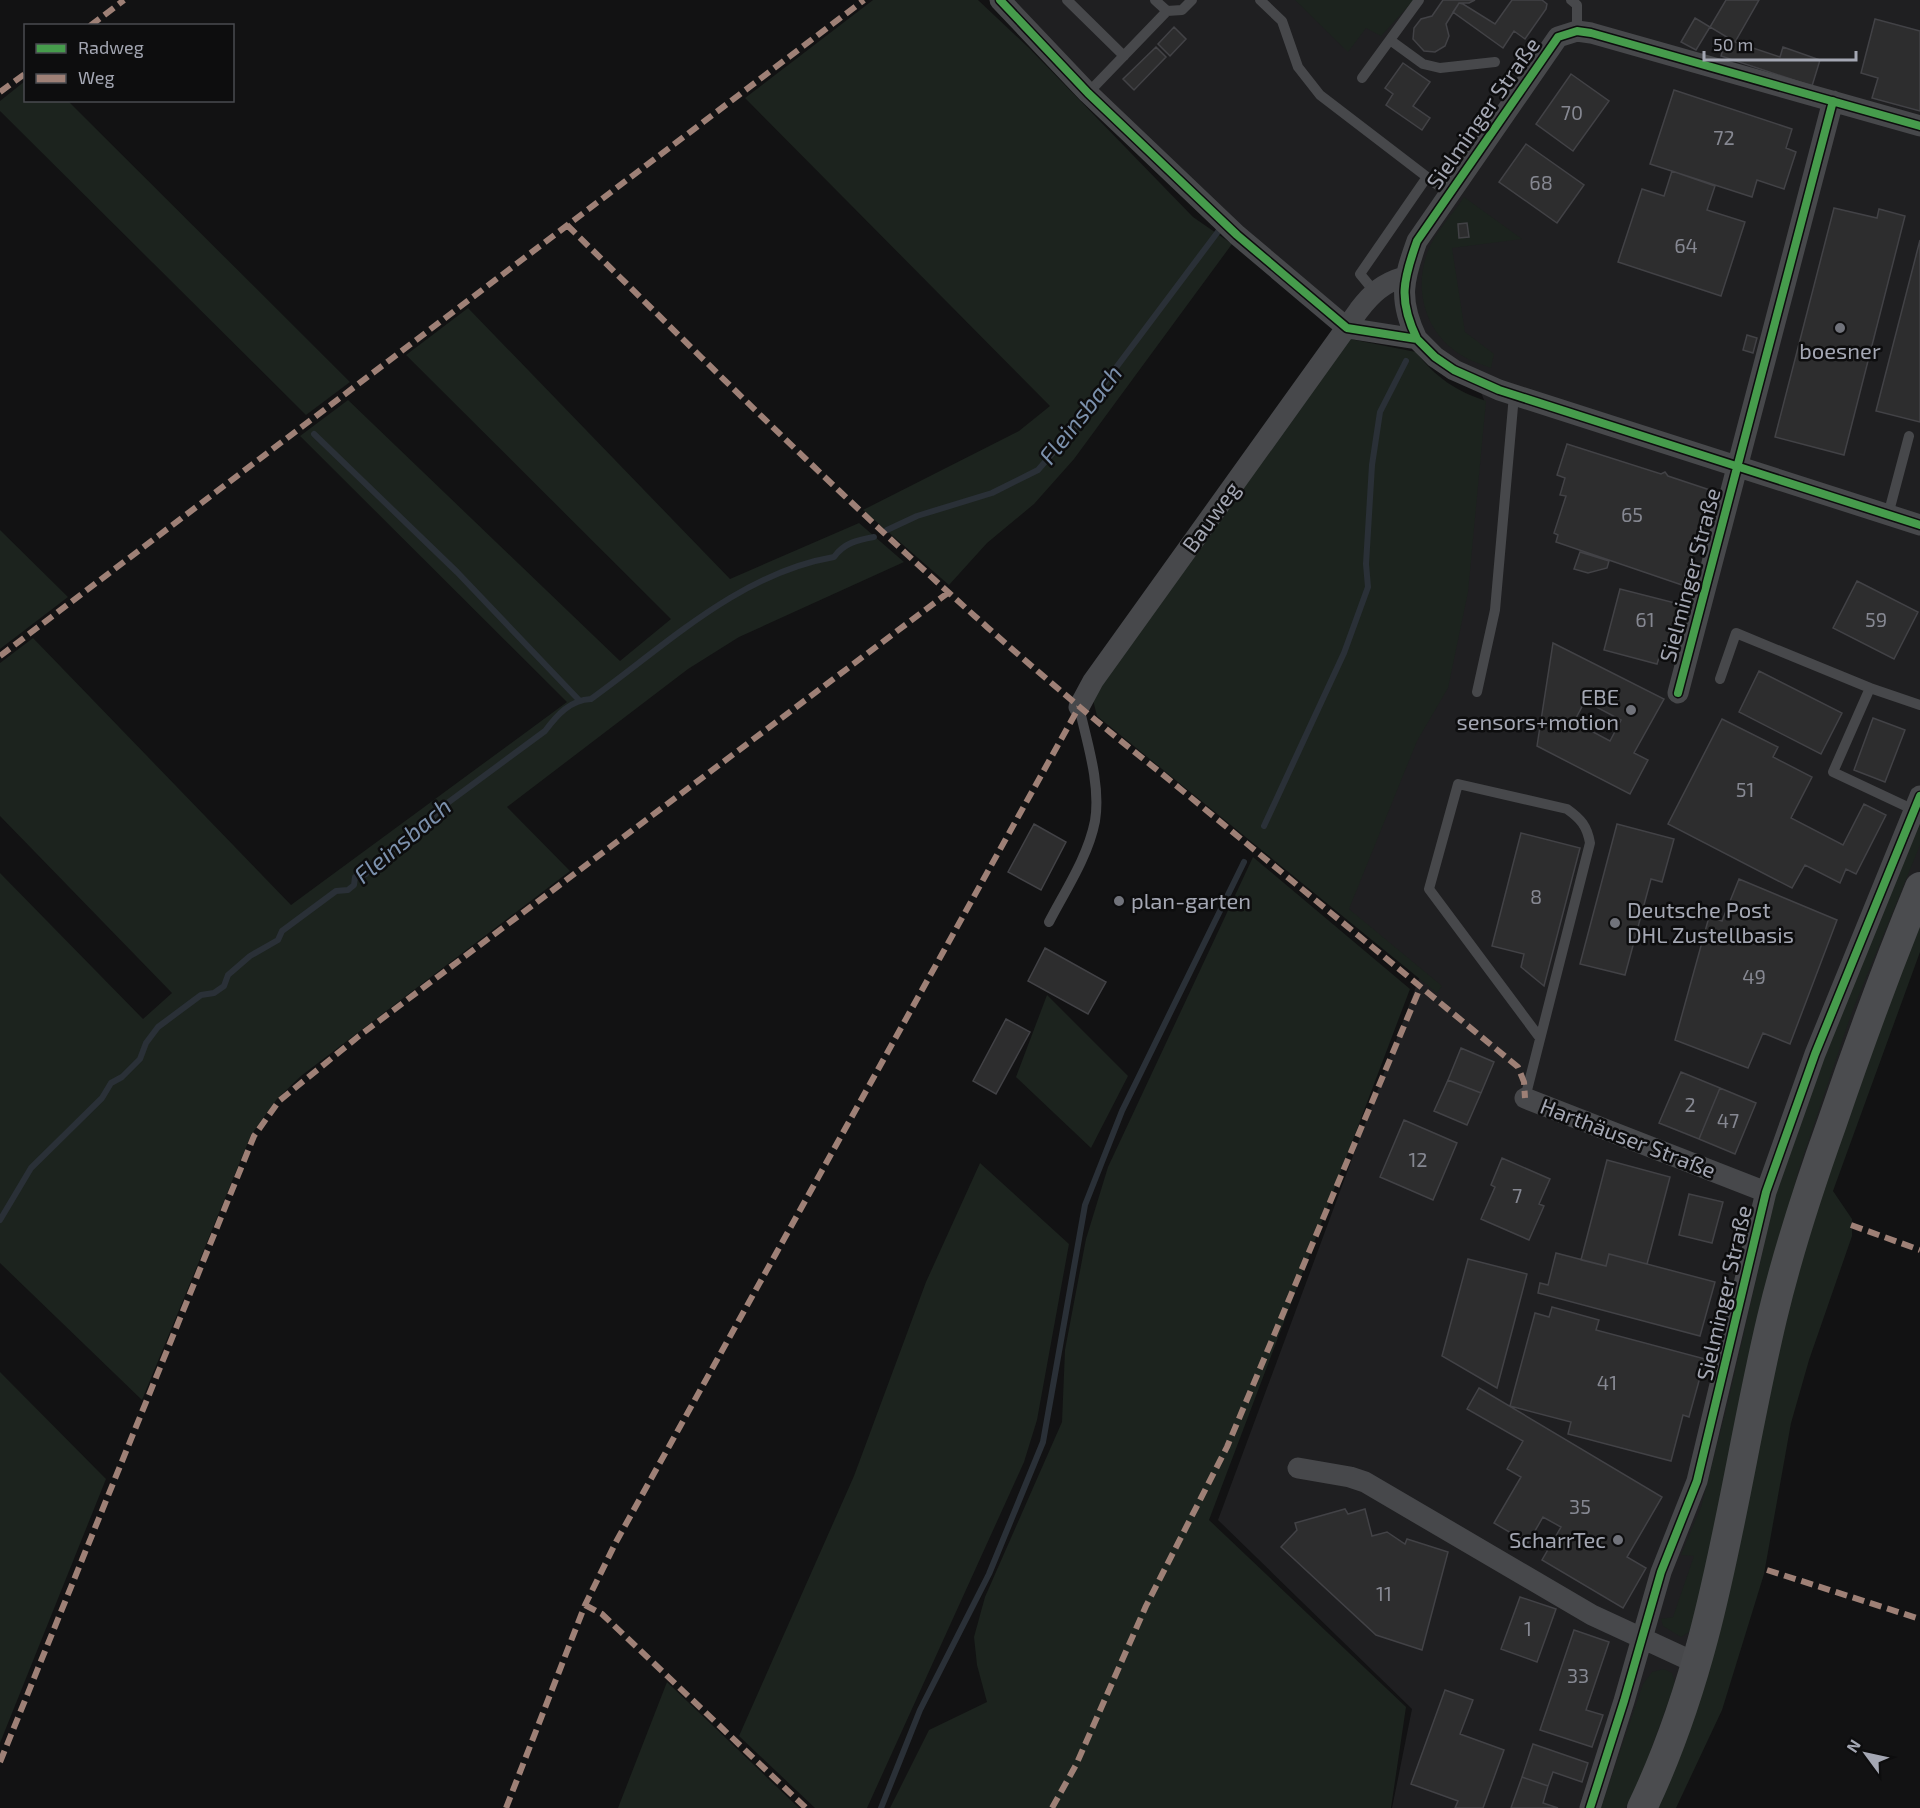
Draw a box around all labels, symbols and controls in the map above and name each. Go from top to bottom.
legend [24,24,234,102]
scale bar [1704,24,1856,62]
street label: Sielminger Straße [1420,32,1544,193]
text: 50 m [1713,33,1753,55]
text: Radweg [78,36,144,58]
text: Weg [78,66,114,88]
house number: 70 [1561,100,1583,124]
house number: 72 [1713,125,1735,149]
house number: 68 [1529,170,1553,194]
house number: 64 [1674,233,1698,257]
marker: boesner [1833,321,1847,335]
place label: boesner [1799,337,1881,363]
water label: Fleinsbach [1032,359,1127,469]
street label: Bauweg [1176,476,1244,557]
street label: Sielminger Straße [1653,485,1725,665]
house number: 65 [1621,502,1643,526]
house number: 61 [1635,607,1655,631]
house number: 59 [1865,607,1887,631]
place label: EBE sensors+motion [1457,683,1619,734]
marker: EBE sensors+motion [1624,703,1638,717]
house number: 51 [1736,777,1754,801]
water label: Fleinsbach [348,791,456,889]
house number: 8 [1530,884,1542,908]
place label: plan-garten [1131,887,1251,913]
marker: plan-garten [1112,894,1126,908]
place label: Deutsche Post DHL Zustellbasis [1627,896,1794,947]
marker: Deutsche Post DHL Zustellbasis [1608,916,1622,930]
house number: 49 [1742,964,1766,988]
street label: Harthäuser Straße [1537,1092,1720,1182]
house number: 2 [1684,1092,1696,1116]
house number: 47 [1717,1108,1739,1132]
house number: 12 [1408,1147,1428,1171]
house number: 7 [1512,1183,1522,1207]
street label: Sielminger Straße [1690,1203,1756,1383]
house number: 41 [1597,1370,1617,1394]
house number: 35 [1569,1494,1591,1518]
place label: ScharrTec [1509,1526,1606,1552]
marker: ScharrTec [1611,1533,1625,1547]
house number: 11 [1376,1581,1392,1605]
house number: 1 [1524,1616,1532,1640]
house number: 33 [1567,1663,1589,1687]
north arrow [1836,1724,1896,1784]
text: N [1842,1736,1864,1756]

